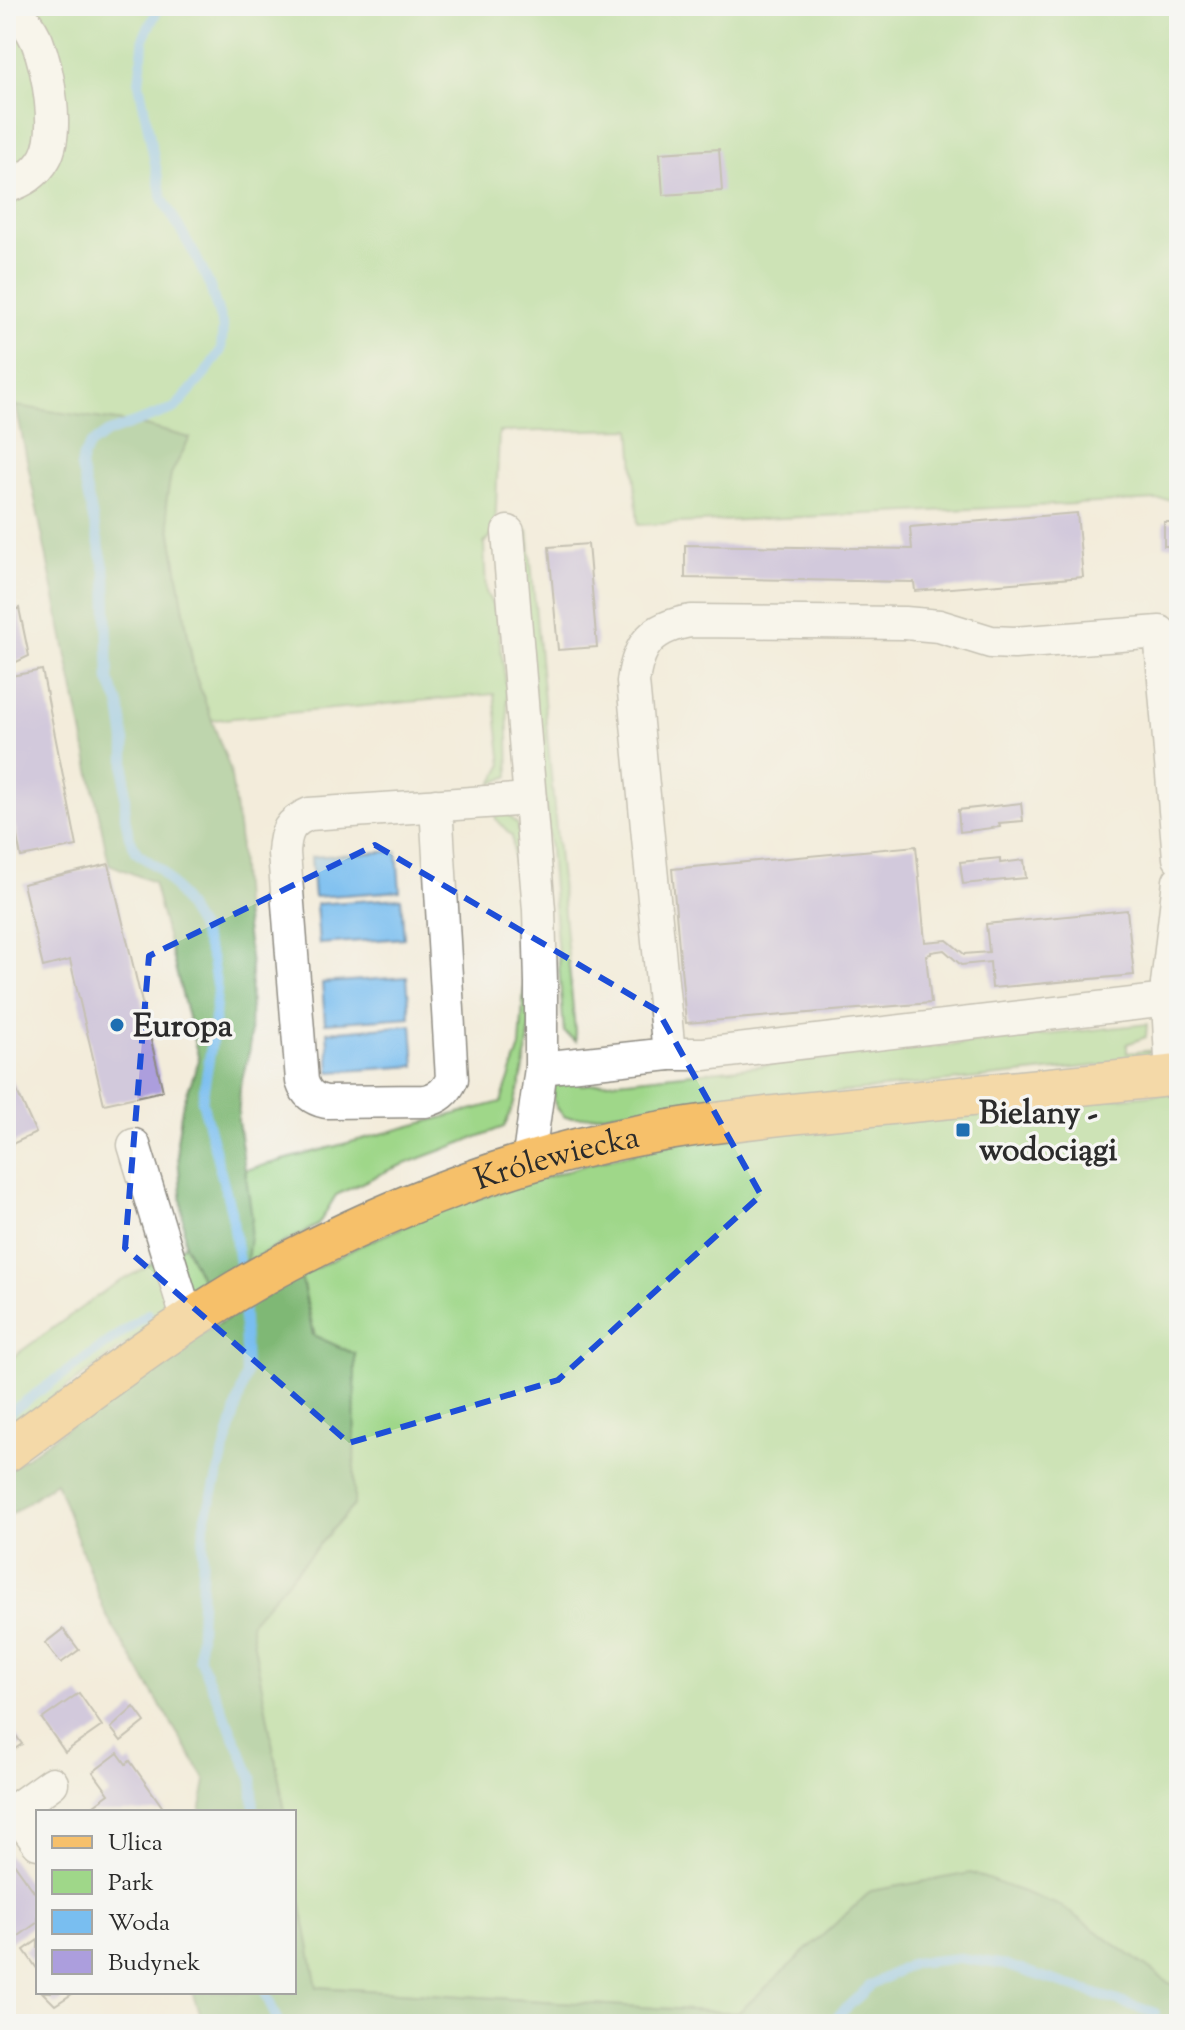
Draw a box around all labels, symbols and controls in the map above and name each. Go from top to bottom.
place label: Europa [133,1005,233,1051]
marker: Europa [108,1016,126,1034]
place label: Bielany - wodociągi [979,1092,1117,1175]
street label: Królewiecka [469,1116,644,1204]
marker: Bielany - wodociągi [954,1121,972,1139]
legend [36,1810,296,1994]
text: Ulica [108,1827,163,1861]
text: Park [108,1867,154,1901]
text: Woda [108,1907,170,1941]
text: Budynek [108,1947,200,1981]

